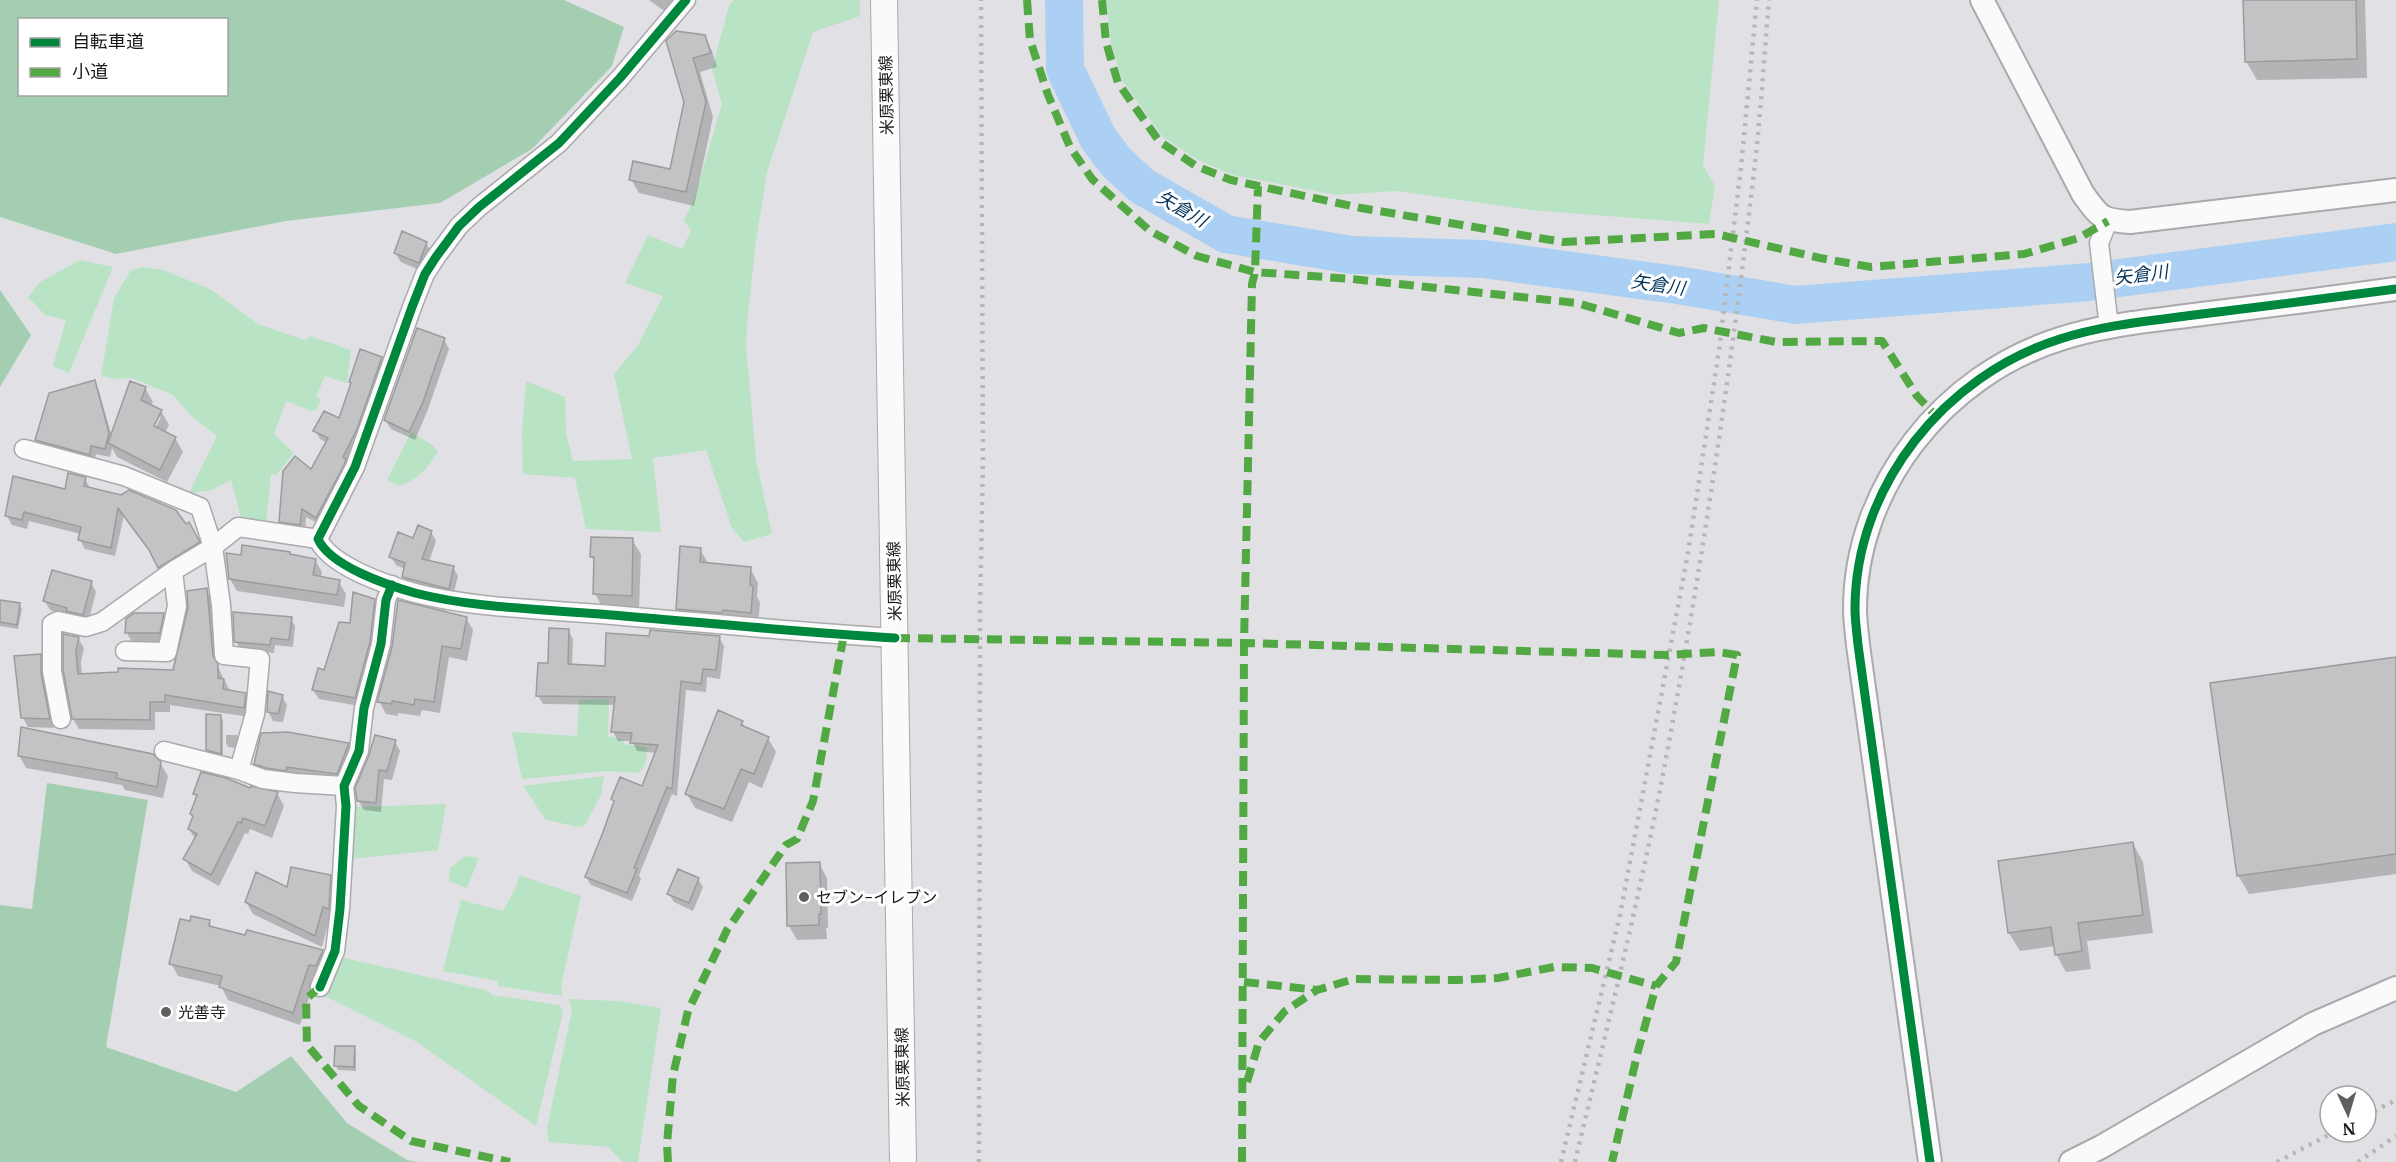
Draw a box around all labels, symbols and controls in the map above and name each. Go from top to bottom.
legend [18,18,228,96]
text: 自転車道 [72,30,144,53]
street label: 米原栗東線 [875,55,897,135]
text: 小道 [72,60,108,83]
water label: 矢倉川 [1153,185,1213,233]
water label: 矢倉川 [2113,260,2171,289]
water label: 矢倉川 [1630,269,1688,300]
street label: 米原栗東線 [883,541,905,621]
place label: セブン-イレブン [816,887,937,907]
marker: セブン-イレブン [797,890,811,904]
place label: 光善寺 [178,1002,226,1022]
marker: 光善寺 [159,1005,173,1019]
street label: 米原栗東線 [891,1027,913,1107]
north arrow [2318,1084,2378,1144]
text: N [2342,1119,2356,1139]

